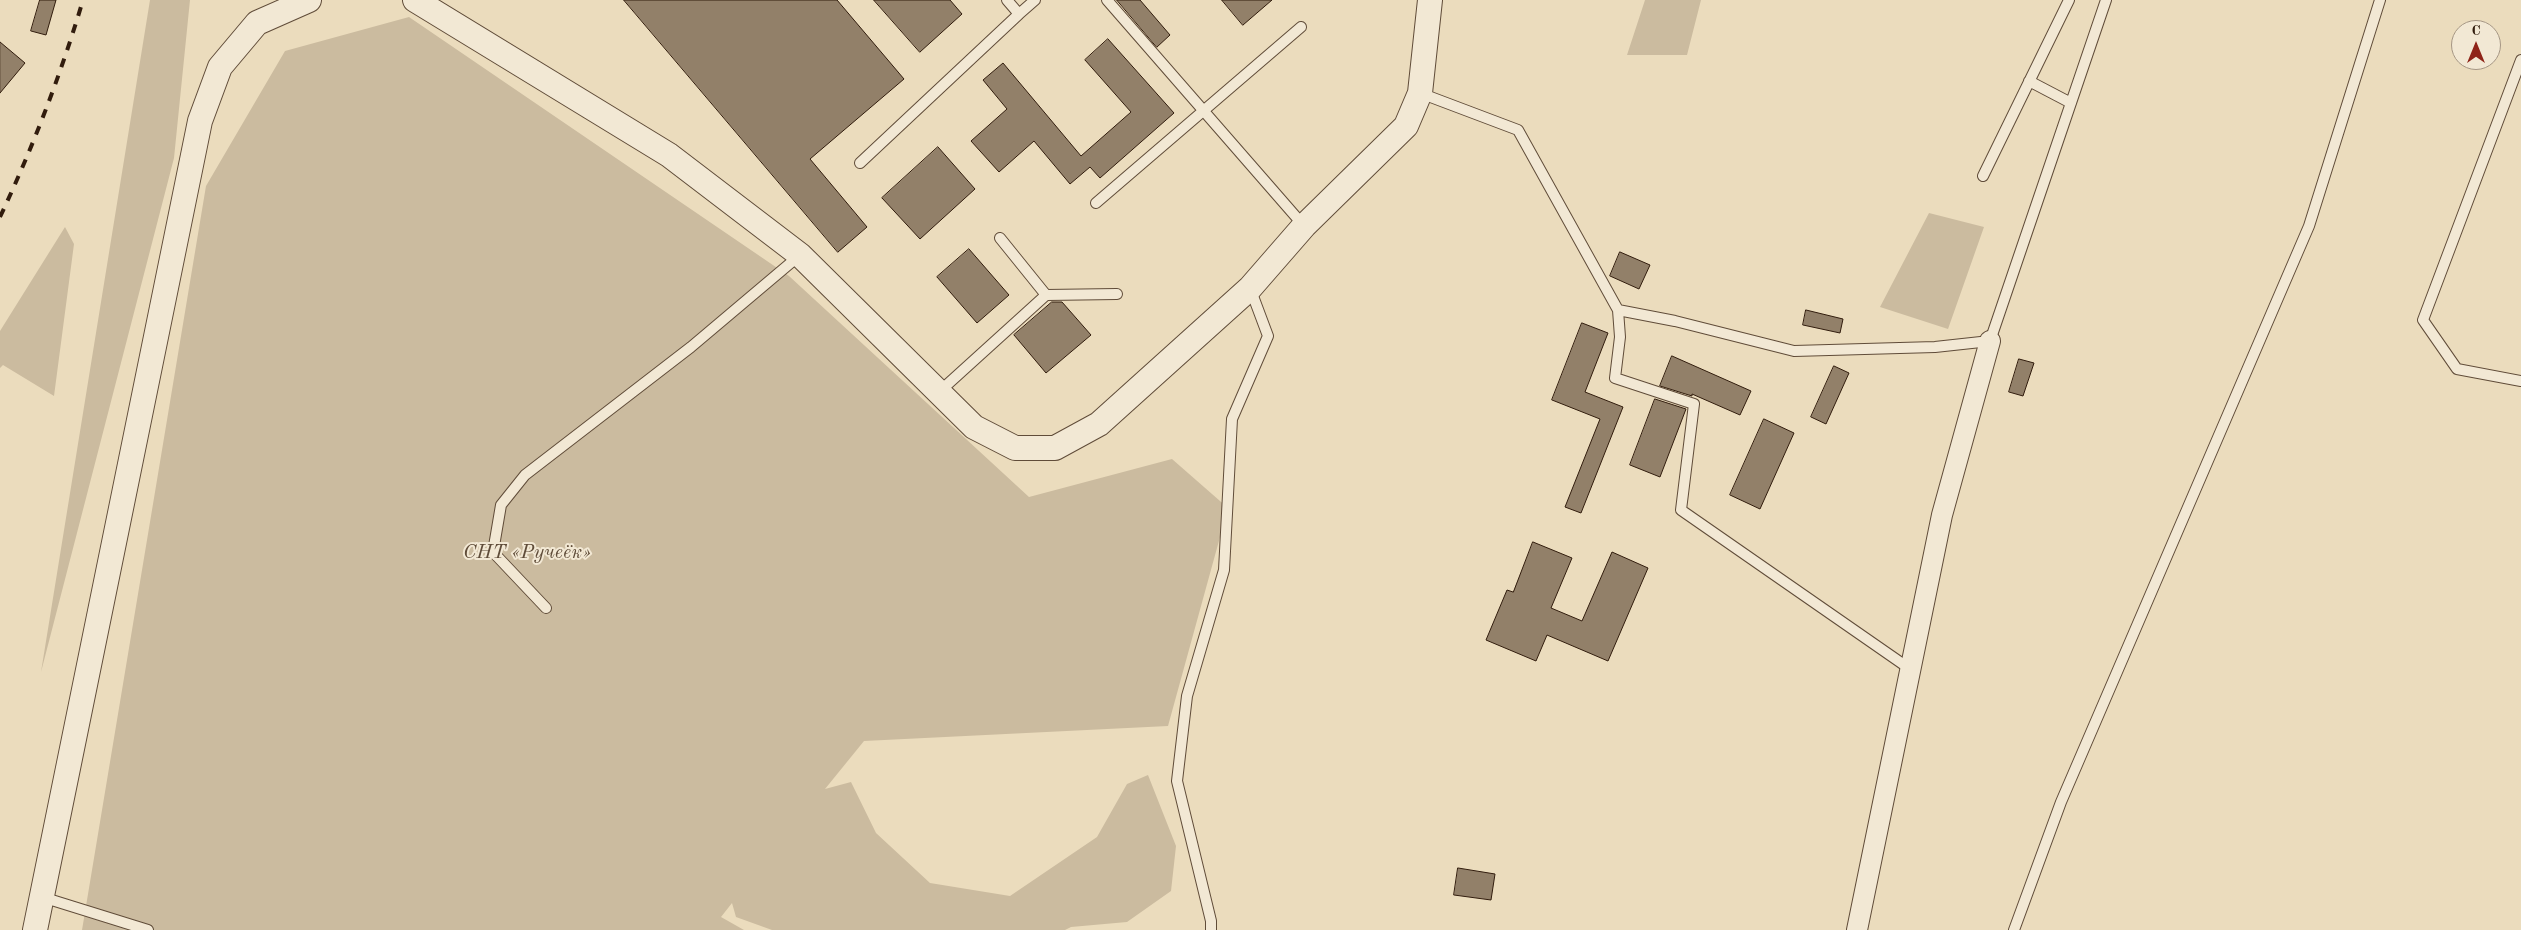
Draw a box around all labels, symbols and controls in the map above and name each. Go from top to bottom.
north arrow [2451,20,2501,70]
text: С [2471,24,2481,38]
park label: СНТ «Ручеёк» [463,541,591,565]

